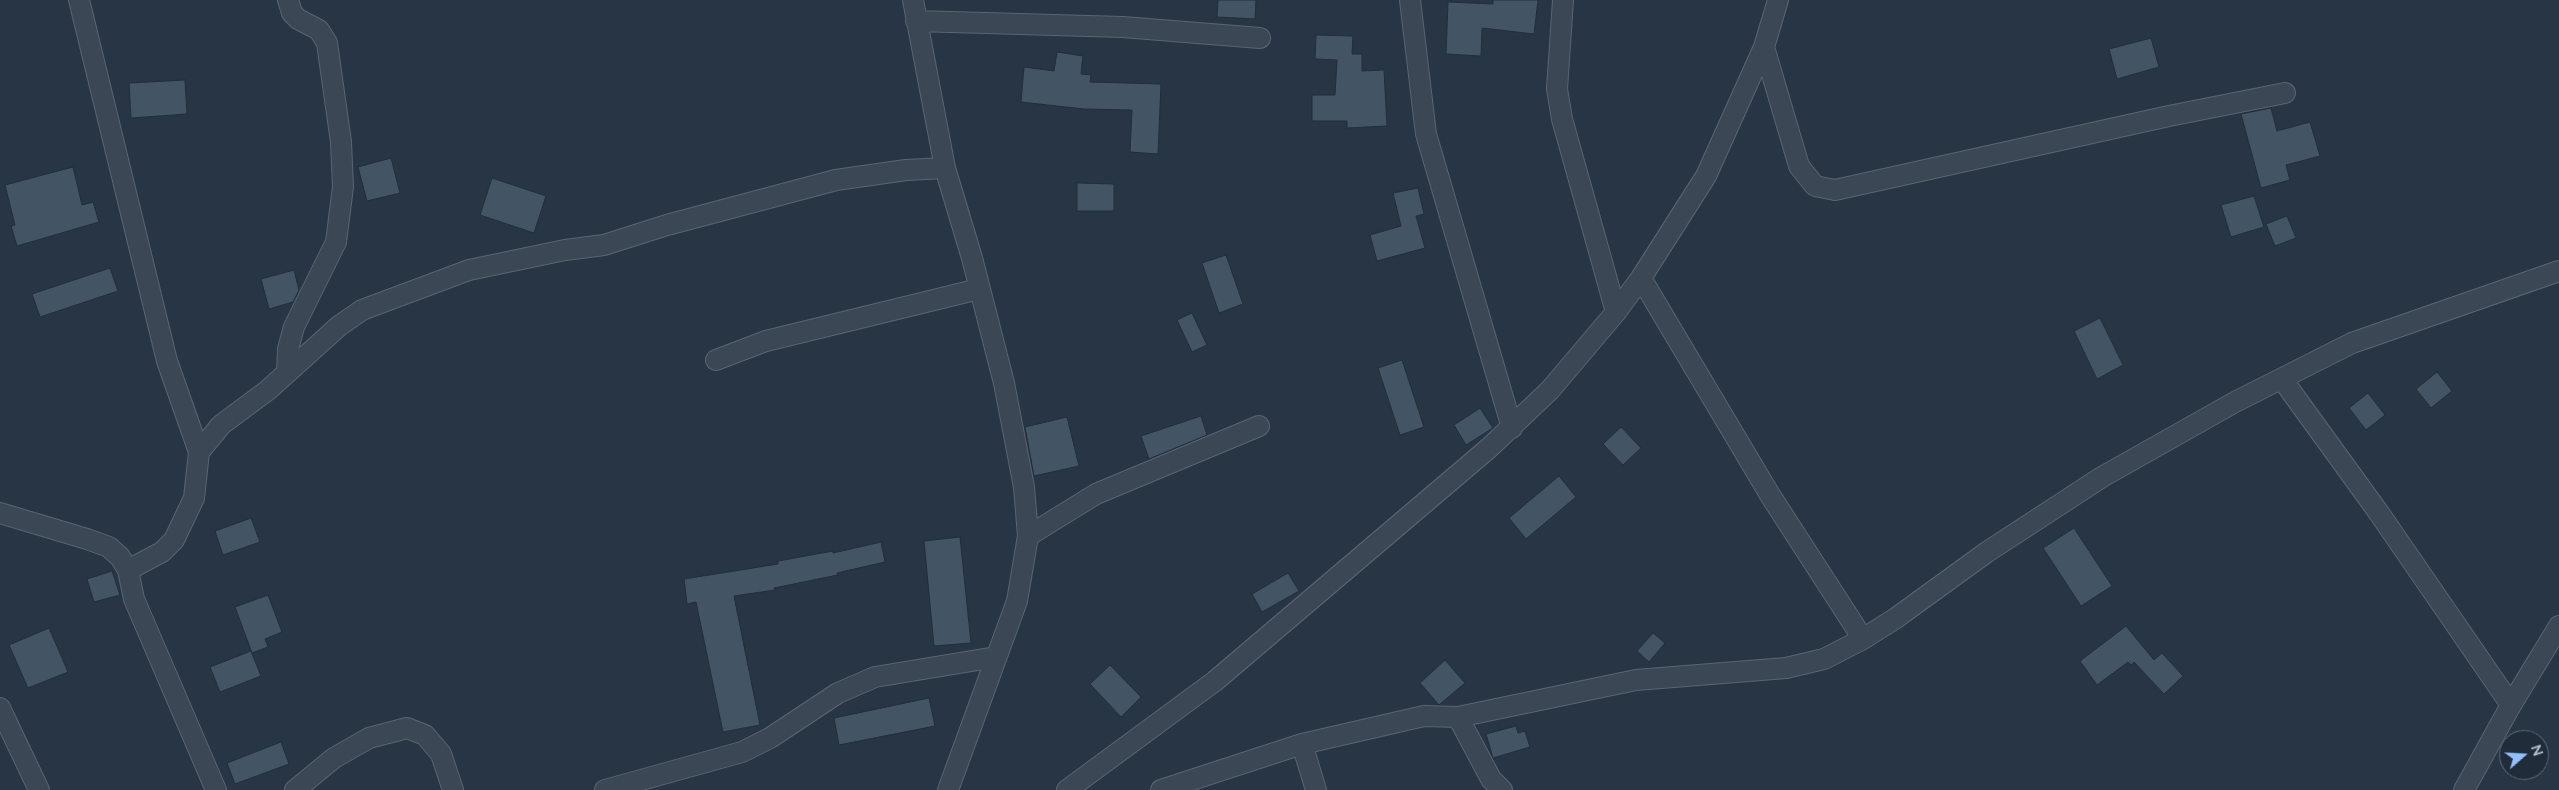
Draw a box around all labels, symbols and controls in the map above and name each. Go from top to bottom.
north arrow [2499,730,2549,780]
text: N [2528,742,2548,758]

